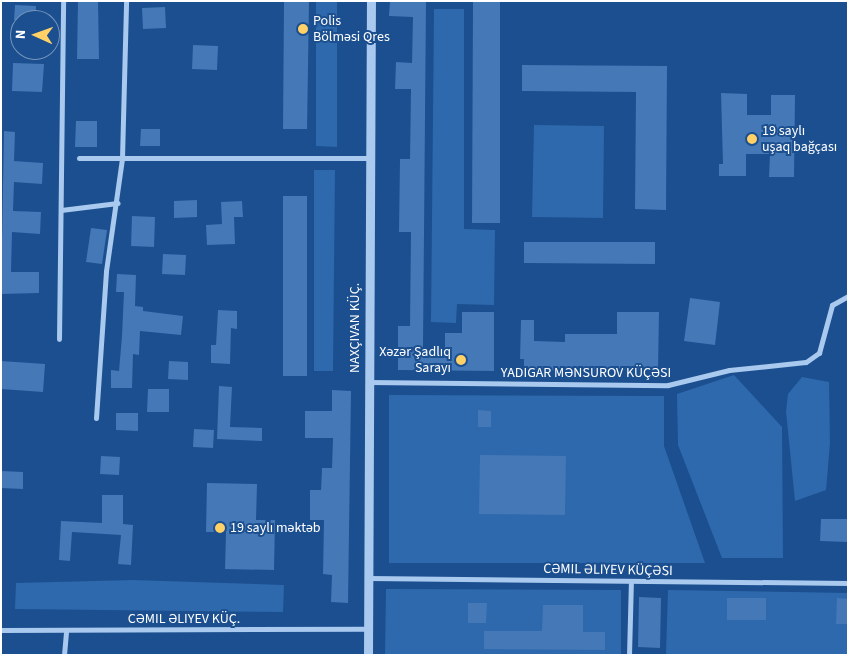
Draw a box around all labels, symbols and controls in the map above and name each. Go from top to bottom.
north arrow [10,10,60,60]
place label: Polis Bölməsi Qres [313,13,390,46]
marker: Polis Bölməsi Qres [297,23,309,35]
text: N [11,30,31,40]
place label: 19 saylı uşaq bağçası [762,123,837,156]
marker: 19 saylı uşaq bağçası [746,133,758,145]
street label: NAXÇIVAN KÜÇ. [347,283,363,373]
place label: Xəzər Şadlıq Sarayı [379,344,451,377]
marker: Xəzər Şadlıq Sarayı [455,354,467,366]
street label: YADIGAR MƏNSUROV KÜÇƏSI [501,365,671,381]
place label: 19 saylı məktəb [230,520,321,536]
marker: 19 saylı məktəb [214,522,226,534]
street label: CƏMIL ƏLIYEV KÜÇƏSI [543,560,673,580]
street label: CƏMIL ƏLIYEV KÜÇ. [128,611,240,627]

